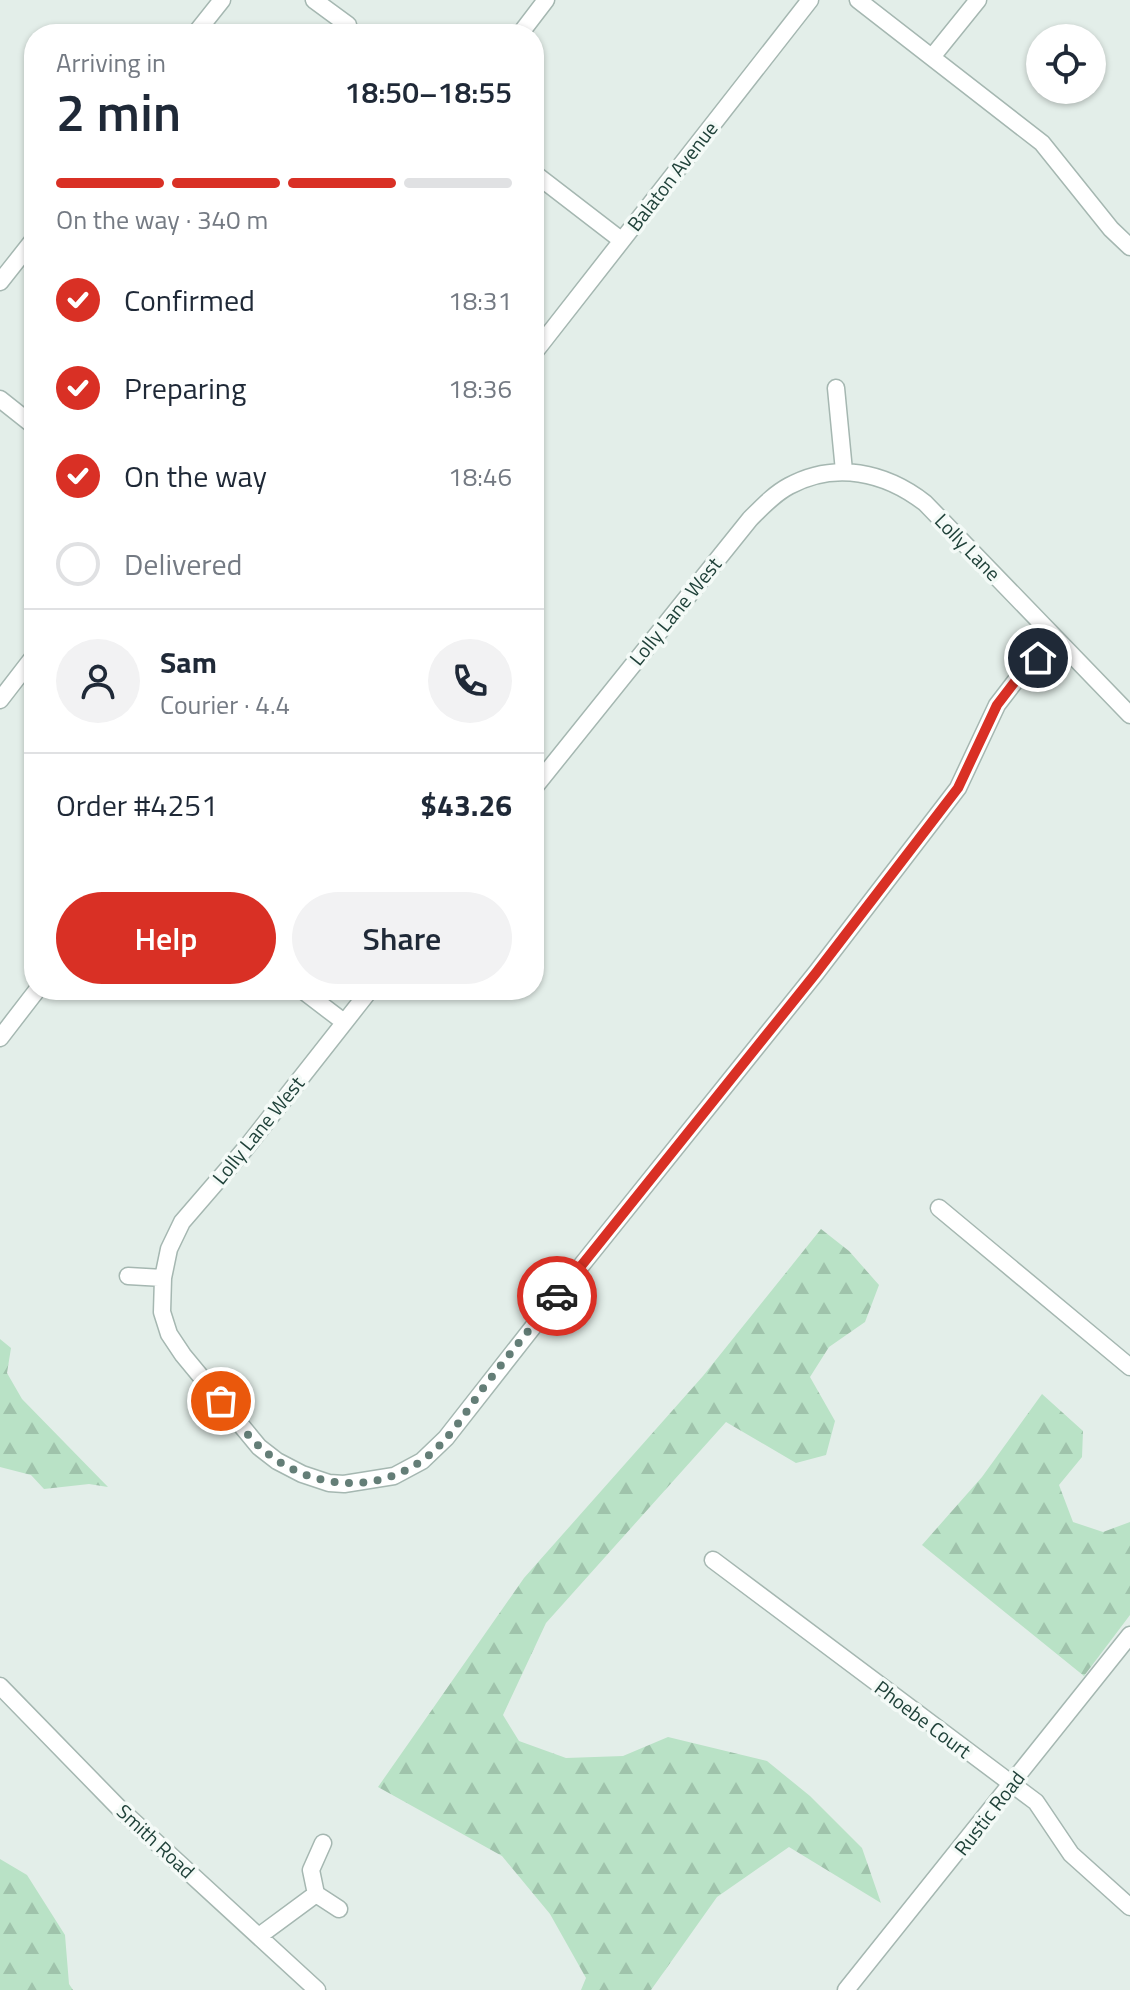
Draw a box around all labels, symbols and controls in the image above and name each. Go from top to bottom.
map controls [1026,24,1106,104]
button: locate [1026,24,1106,104]
text: Arriving in [56,43,166,82]
text: 18:50–18:55 [345,69,512,115]
text: 2 min [56,72,181,151]
street label: Balaton Avenue [619,114,725,238]
text: On the way · 340 m [56,200,268,239]
text: Confirmed [124,277,255,323]
icon: check [56,278,100,322]
text: 18:31 [448,281,512,320]
text: Preparing [124,365,246,411]
icon: check [56,366,100,410]
text: 18:36 [448,369,512,408]
text: On the way [124,453,267,499]
icon: check [56,454,100,498]
text: 18:46 [448,457,512,496]
street label: Lolly Lane [928,506,1008,588]
text: Delivered [124,541,242,587]
street label: Lolly Lane West [621,550,729,672]
pin [1004,624,1072,692]
icon: home [1016,636,1060,680]
button: person [56,639,140,723]
text: Sam [160,639,217,685]
button: phone [428,639,512,723]
text: Courier · 4.4 [160,685,290,724]
text: Order #4251 [56,782,218,828]
text: $43.26 [420,782,512,828]
button: Help [56,892,276,984]
button: Share [292,892,512,984]
street label: Lolly Lane West [204,1069,312,1191]
courier [517,1256,597,1336]
icon: car [535,1274,579,1318]
pin [187,1367,255,1435]
icon: bag [199,1379,243,1423]
street label: Phoebe Court [868,1672,978,1766]
street label: Rustic Road [946,1764,1032,1862]
street label: Smith Road [110,1796,202,1886]

